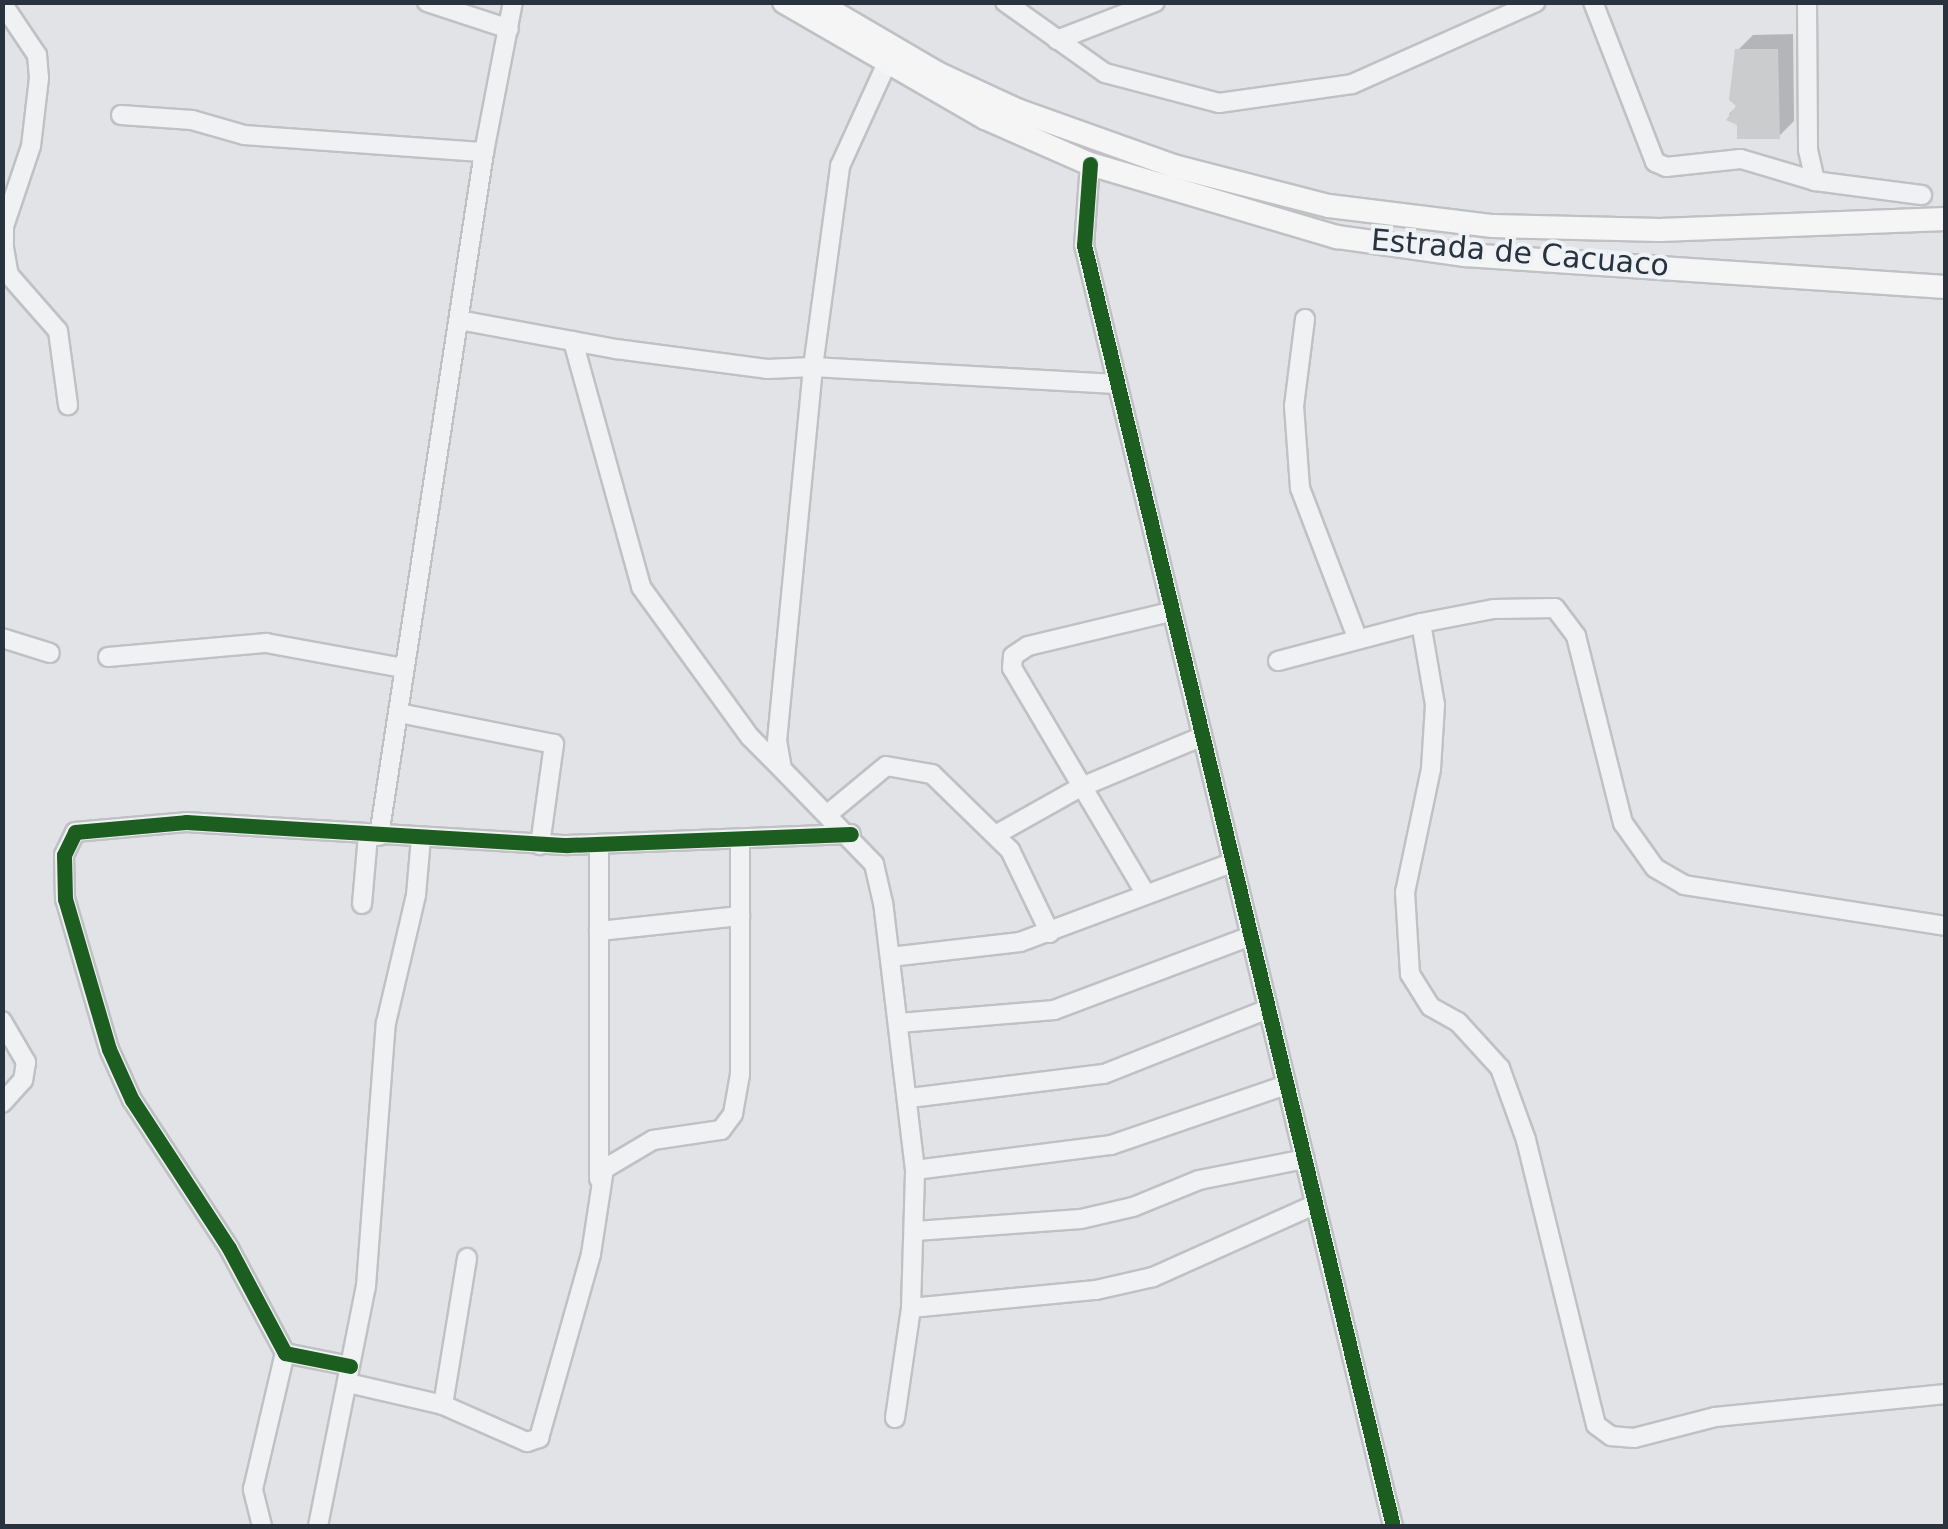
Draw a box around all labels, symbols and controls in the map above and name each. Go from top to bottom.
street label: Estrada de Cacuaco [1369,222,1671,284]

